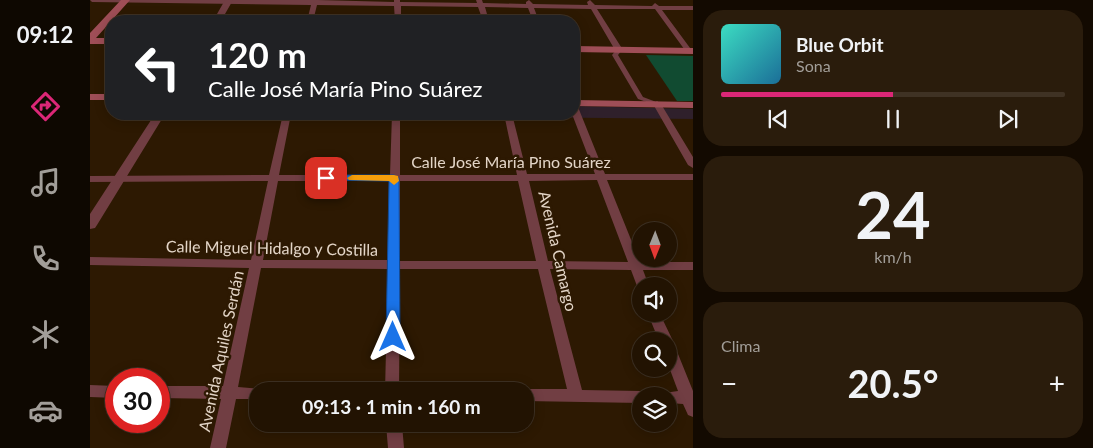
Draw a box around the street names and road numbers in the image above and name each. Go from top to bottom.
street label: Calle José María Pino Suárez [411,152,611,171]
street label: Avenida Camargo [535,189,582,313]
street label: Calle Miguel Hidalgo y Costilla [166,236,378,259]
street label: Avenida Aquiles Serdán [194,269,247,433]

